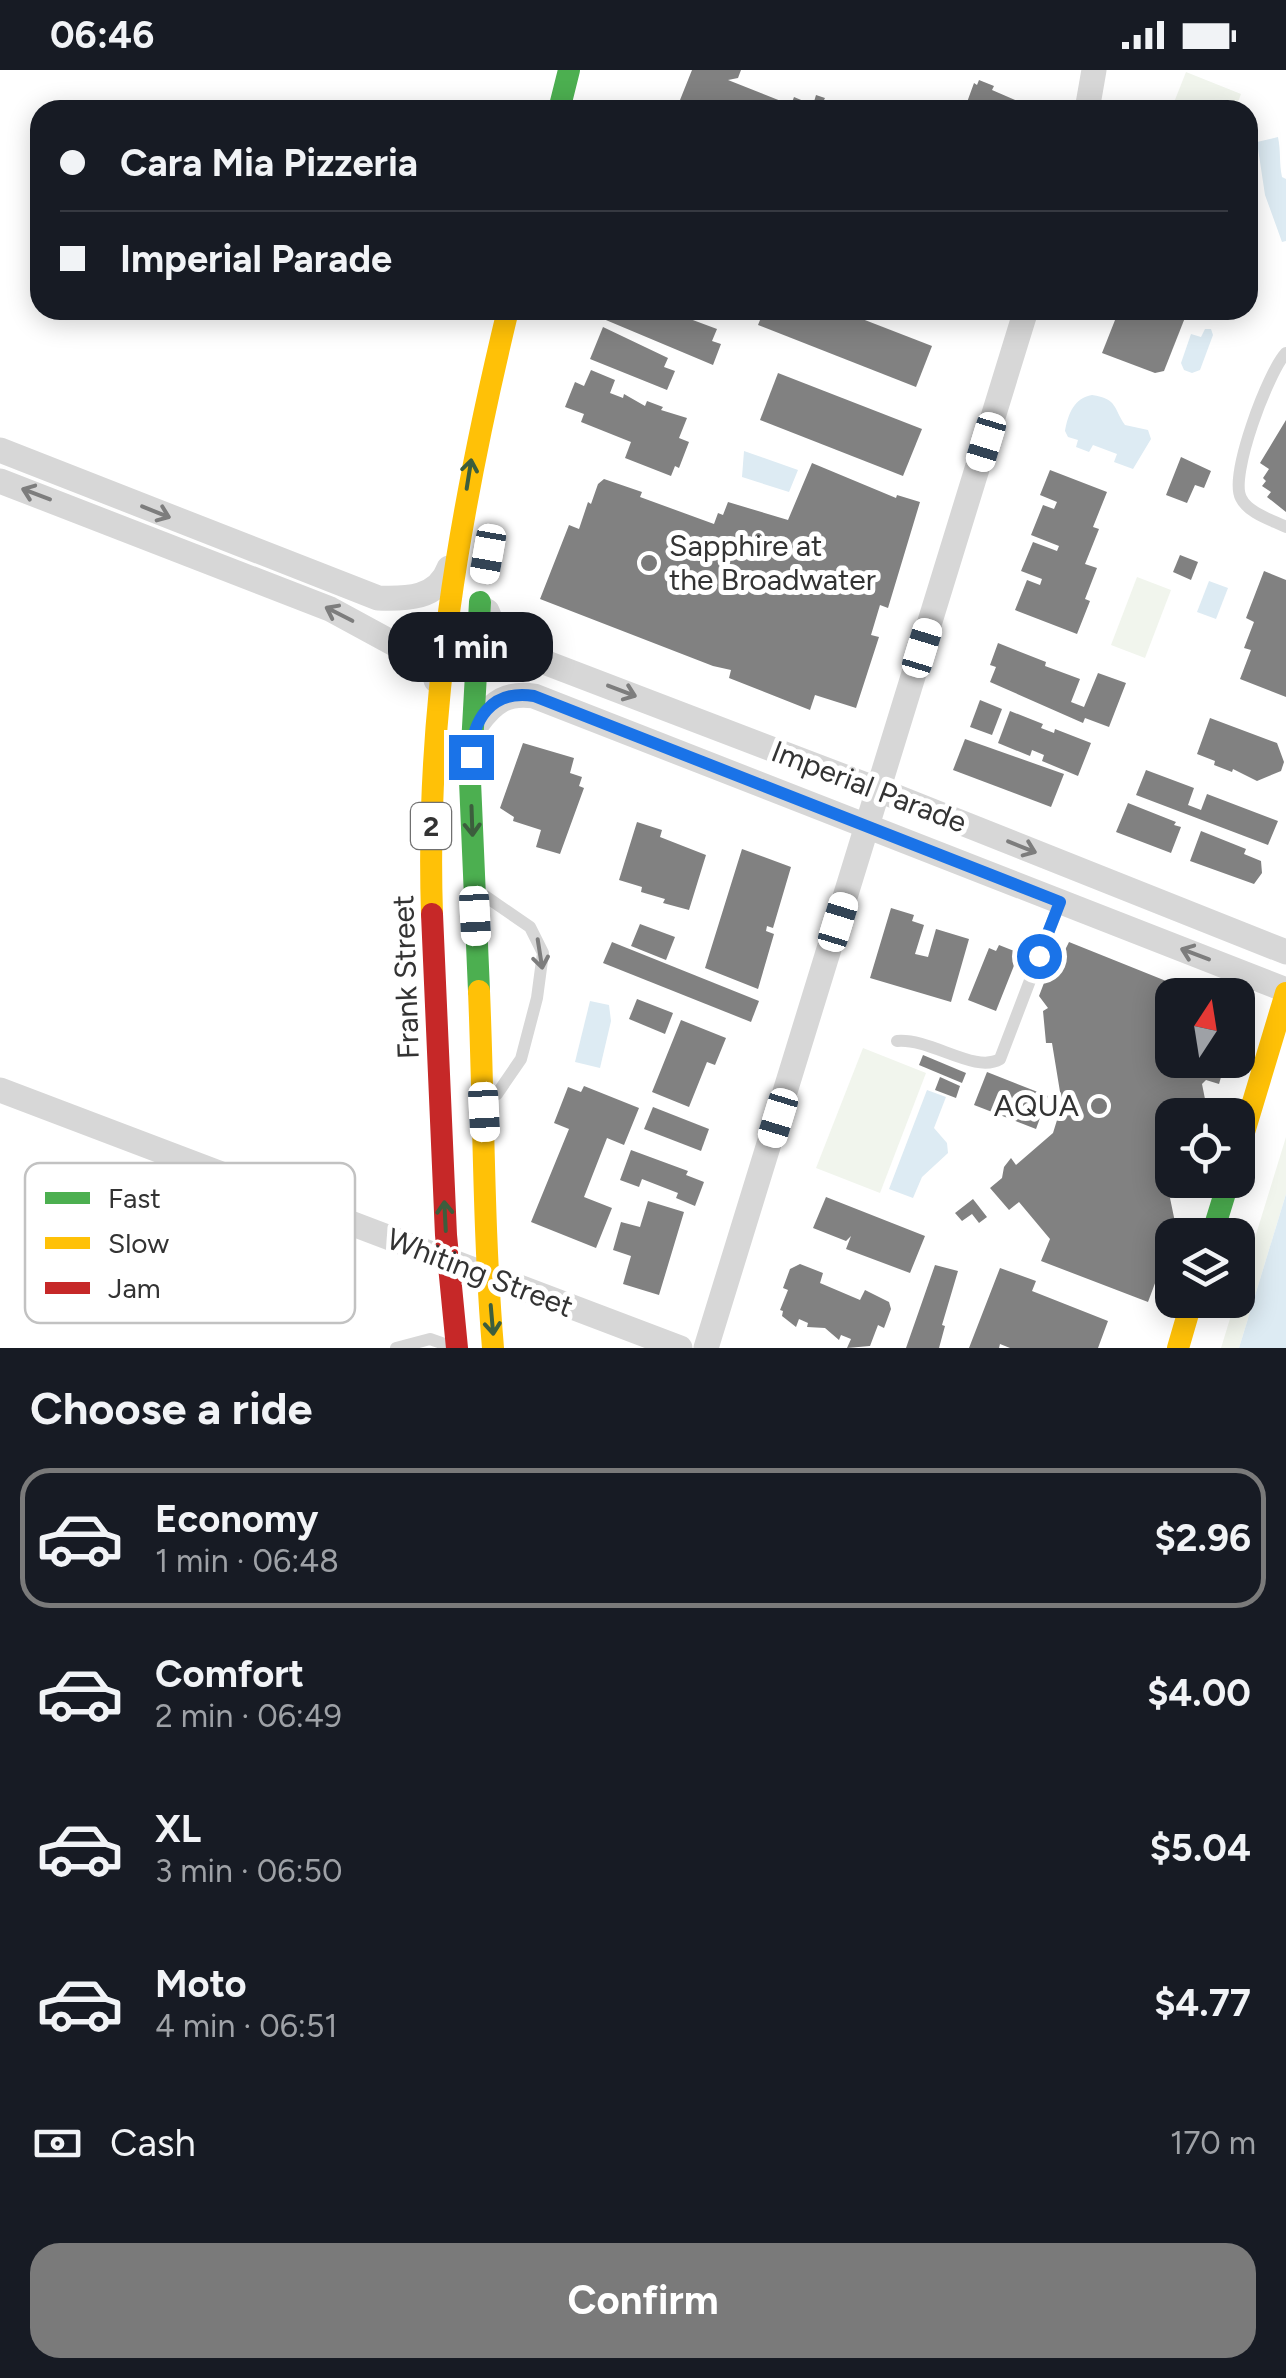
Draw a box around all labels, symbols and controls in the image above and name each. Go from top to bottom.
text: 06:46 [50,12,154,58]
text: Cara Mia Pizzeria [120,140,418,186]
text: Imperial Parade [120,236,392,282]
car [963,409,1009,475]
one-way arrow [460,458,479,491]
one-way arrow [22,484,52,502]
one-way arrow [140,504,170,522]
car [468,522,508,586]
place label: Sapphire at the Broadwater [669,527,876,598]
marker: Sapphire at the Broadwater [638,552,660,574]
one-way arrow [324,604,354,623]
callout: 1 min [388,612,554,682]
car [899,615,945,681]
text: 1 min [433,628,508,666]
one-way arrow [606,684,636,702]
street label: Imperial Parade [766,732,972,841]
route end [449,735,494,780]
road number: 2 [411,803,451,849]
one-way arrow [462,804,481,836]
one-way arrow [1007,840,1037,858]
car [458,885,492,947]
car [815,889,861,955]
street label: Frank Street [384,894,427,1060]
route start [1017,934,1062,979]
one-way arrow [531,937,549,970]
one-way arrow [1181,944,1211,962]
north arrow [1155,978,1255,1078]
map controls [1155,978,1255,1318]
car [467,1081,501,1143]
car [755,1085,801,1151]
place label: AQUA [994,1087,1080,1124]
marker: AQUA [1088,1095,1110,1117]
button: locate [1155,1098,1255,1198]
legend [25,1163,355,1323]
text: Fast [108,1181,161,1215]
one-way arrow [435,1201,454,1233]
button: layers [1155,1218,1255,1318]
street label: Whiting Street [382,1220,579,1325]
text: Slow [108,1226,169,1260]
text: Jam [108,1271,161,1305]
one-way arrow [482,1303,501,1336]
text: Choose a ride [30,1381,312,1435]
icon: car [35,1493,125,1583]
text: Economy [155,1496,318,1542]
text: $2.96 [1154,1515,1251,1561]
text: 1 min · 06:48 [155,1542,339,1580]
icon: car [35,1648,125,1738]
text: Comfort [155,1651,304,1697]
text: $4.00 [1147,1670,1251,1716]
text: 2 min · 06:49 [155,1697,342,1735]
icon: car [35,1803,125,1893]
text: XL [155,1806,201,1852]
text: $5.04 [1150,1825,1251,1871]
text: 3 min · 06:50 [155,1852,342,1890]
icon: car [35,1958,125,2048]
text: Moto [155,1961,247,2007]
text: $4.77 [1154,1980,1251,2026]
text: 4 min · 06:51 [155,2007,338,2045]
icon: cash [30,2116,85,2171]
text: Cash [110,2120,196,2166]
text: 170 m [1170,2124,1256,2162]
button: Confirm [30,2243,1256,2358]

